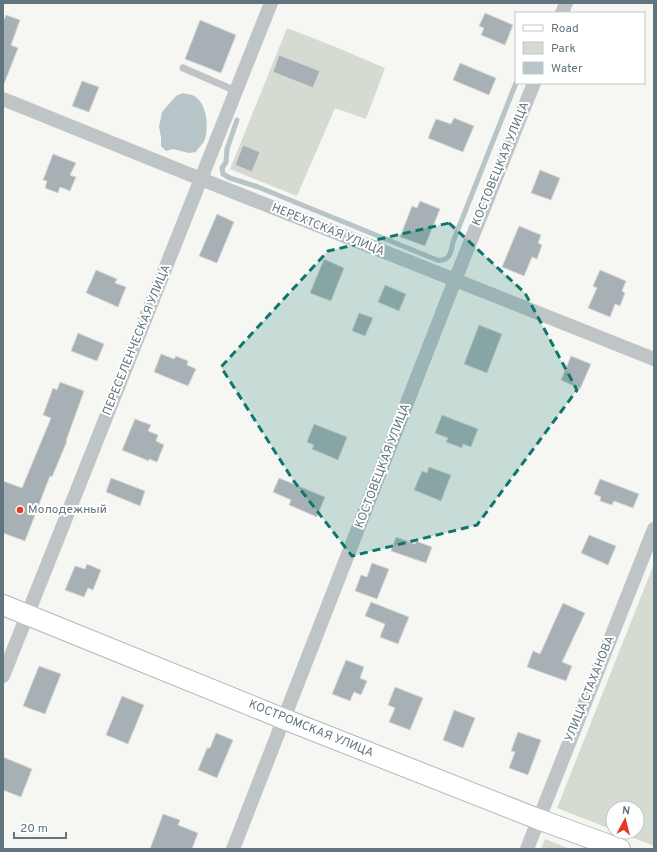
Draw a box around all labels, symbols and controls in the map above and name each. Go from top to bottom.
legend [515,12,645,84]
text: Road [551,21,579,37]
text: Park [551,41,576,57]
text: Water [551,61,583,77]
street label: КОСТОВЕЦКАЯ УЛИЦА [469,100,533,228]
street label: НЕРЕХТСКАЯ УЛИЦА [269,200,387,260]
street label: ПЕРЕСЕЛЕНЧЕСКАЯ УЛИЦА [99,262,175,418]
street label: КОСТОВЕЦКАЯ УЛИЦА [352,401,414,531]
place label: Молодежный [28,502,107,518]
marker: Молодежный [15,505,25,515]
street label: УЛИЦА СТАХАНОВА [561,634,619,744]
street label: КОСТРОМСКАЯ УЛИЦА [246,697,376,761]
north arrow [605,800,645,840]
text: N [621,804,631,818]
scale bar [14,814,66,840]
text: 20 m [20,821,48,837]

